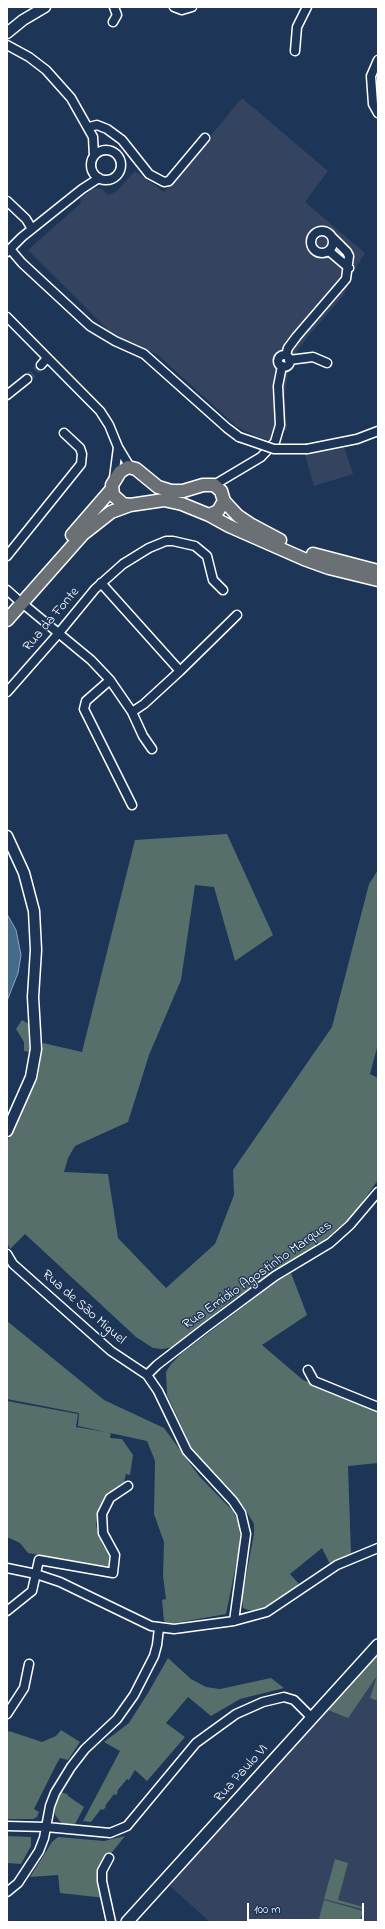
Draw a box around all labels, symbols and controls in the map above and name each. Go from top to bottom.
street label: Rua da Fonte [20,584,84,656]
street label: Rua Emídio Agostinho Marques [180,1218,336,1334]
street label: Rua de São Miguel [38,1267,128,1349]
street label: Rua Paulo VI [211,1741,273,1807]
scale bar [249,1895,366,1921]
text: 100 m [254,1901,281,1919]

